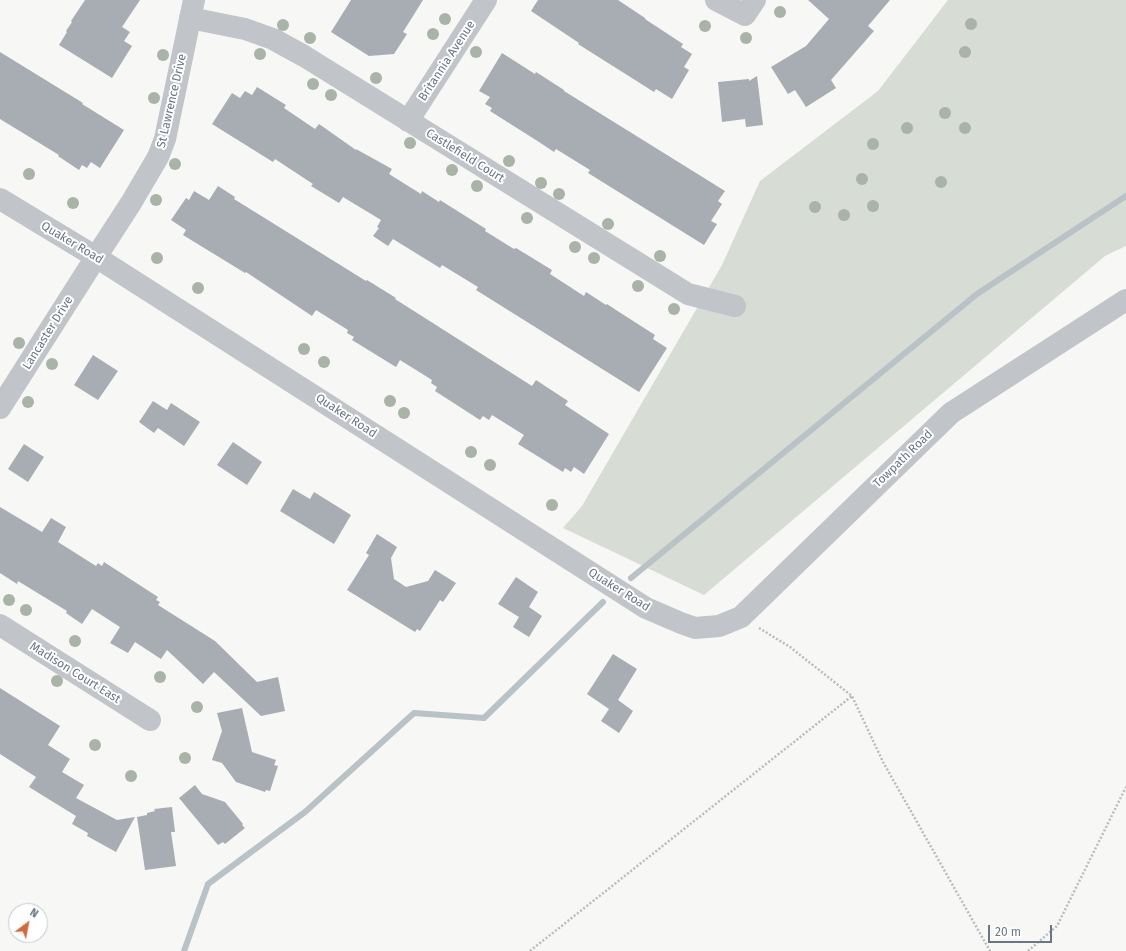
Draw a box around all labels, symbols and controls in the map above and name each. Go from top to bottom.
street label: Britannia Avenue [416,18,478,104]
street label: St Lawrence Drive [154,53,190,149]
street label: Castlefield Court [423,126,507,186]
street label: Quaker Road [38,219,106,267]
street label: Lancaster Drive [20,294,76,372]
street label: Quaker Road [313,391,379,441]
street label: Towpath Road [870,427,936,491]
street label: Quaker Road [586,565,652,615]
street label: Madison Court East [27,639,123,707]
north arrow [8,903,48,943]
text: N [28,906,41,921]
scale bar [990,917,1054,943]
text: 20 m [995,925,1021,939]

